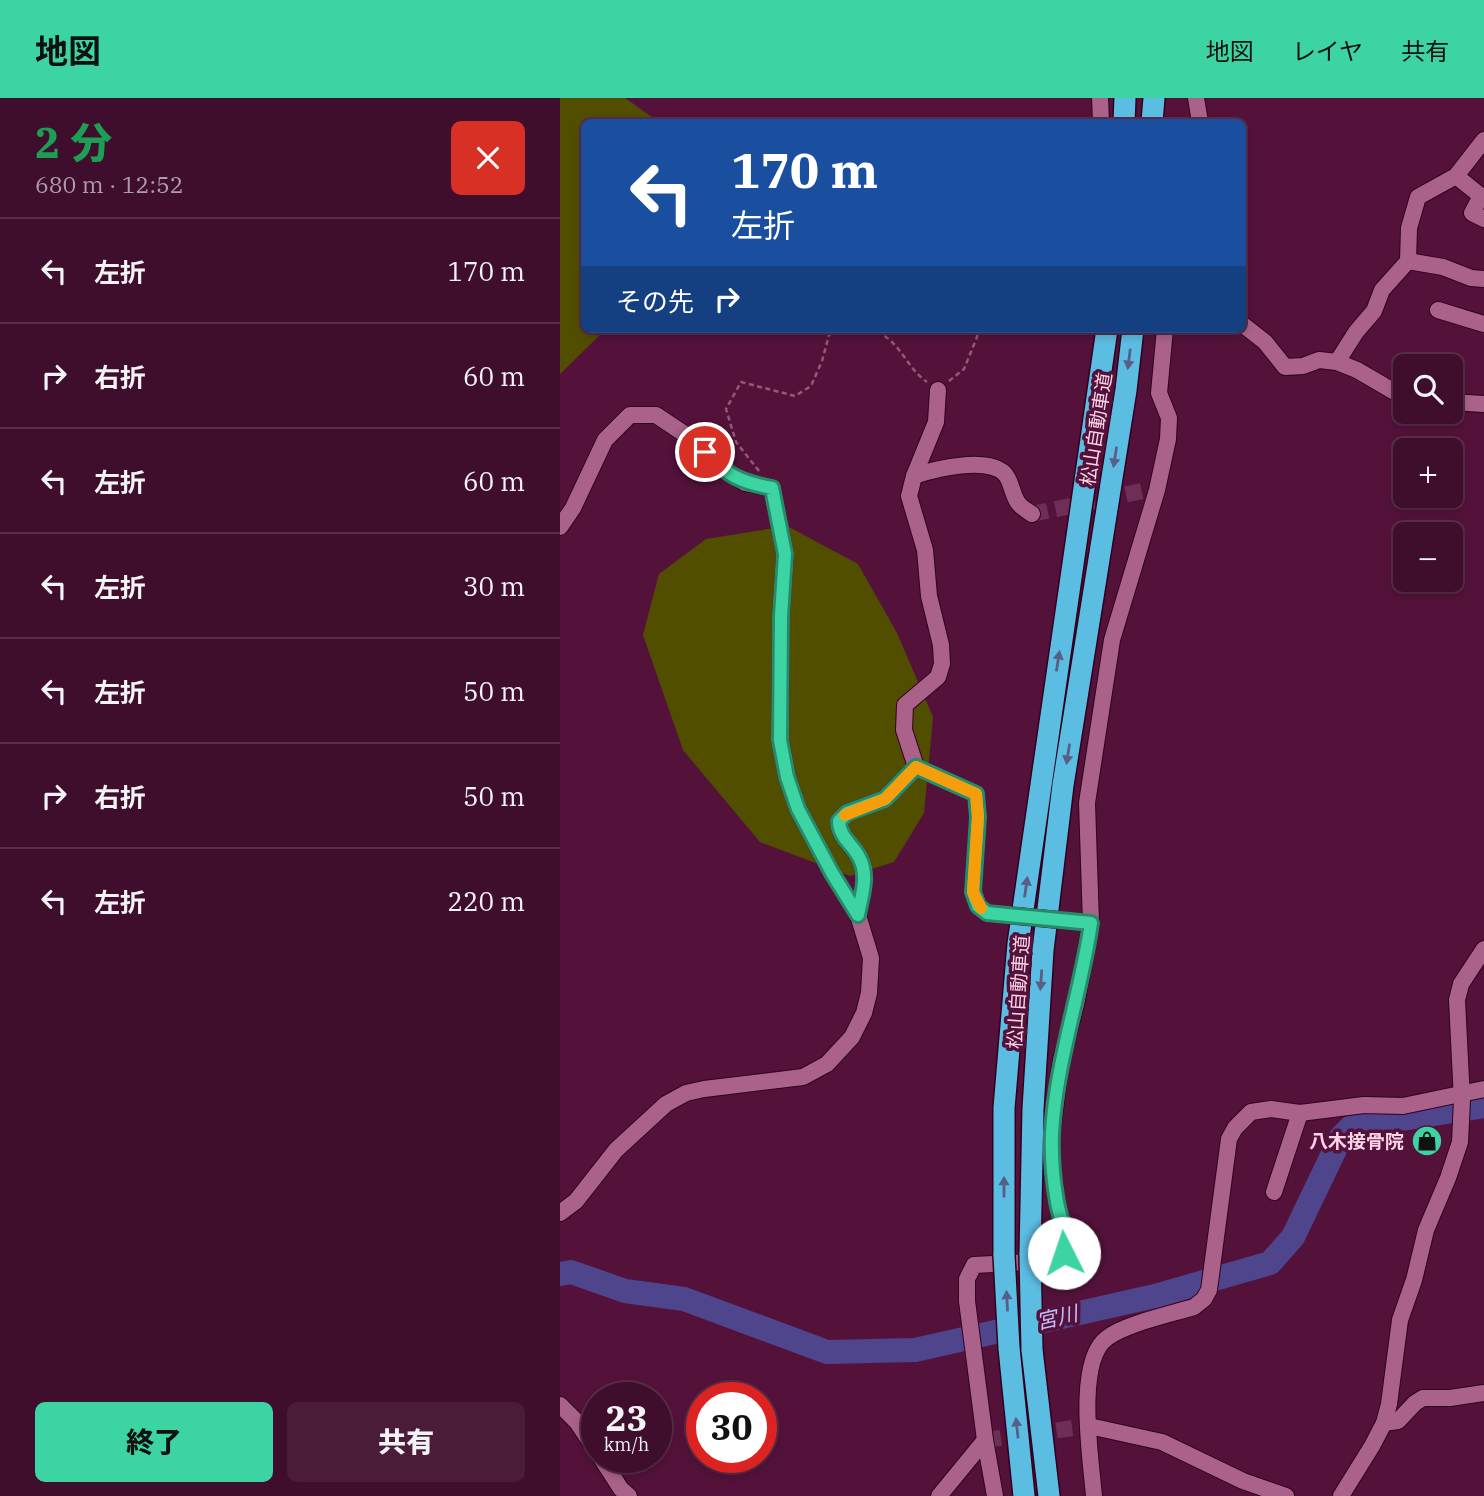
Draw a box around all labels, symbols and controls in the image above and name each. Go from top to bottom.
text: 地図 [35,29,101,72]
text: 地図 [1206,35,1254,67]
text: レイヤ [1292,35,1363,67]
text: 共有 [1401,35,1449,67]
text: 2 分 [35,115,112,170]
button: close [451,121,525,195]
text: 170 m [731,138,878,201]
icon: left [616,147,707,238]
text: 680 m · 12:52 [35,169,184,199]
text: 左折 [731,204,795,246]
icon: left [35,252,73,290]
text: 170 m [447,254,525,288]
text: 左折 [94,255,146,289]
icon: right [708,280,746,318]
text: その先 [616,284,694,318]
one-way arrow [1124,348,1135,370]
map controls [1393,354,1463,592]
button: search [1393,354,1463,424]
icon: right [35,357,73,395]
text: 60 m [463,359,525,393]
text: 右折 [94,360,146,394]
street label: 松山自動車道 [1075,371,1117,487]
pin [675,422,735,482]
icon: arrive [686,433,724,471]
button: + [1393,438,1463,508]
one-way arrow [1109,446,1120,468]
icon: left [35,462,73,500]
text: 60 m [463,464,525,498]
text: 左折 [94,465,146,499]
button: − [1393,522,1463,592]
icon: left [35,567,73,605]
text: 30 m [463,569,525,603]
text: 左折 [94,570,146,604]
one-way arrow [1053,650,1064,672]
icon: left [35,672,73,710]
text: 50 m [463,674,525,708]
text: 左折 [94,675,146,709]
one-way arrow [1062,744,1073,766]
icon: right [35,777,73,815]
text: 50 m [463,779,525,813]
text: 右折 [94,780,146,814]
one-way arrow [1021,876,1032,898]
icon: left [35,882,73,920]
text: 220 m [447,884,525,918]
text: 左折 [94,885,146,919]
street label: 松山自動車道 [1002,934,1034,1050]
one-way arrow [1036,969,1047,991]
shop icon: 八木接骨院 [1410,1124,1444,1158]
place label: 八木接骨院 [1309,1129,1404,1153]
one-way arrow [998,1175,1010,1197]
position arrow [1027,1216,1101,1290]
one-way arrow [1001,1290,1012,1312]
water label: 宮川 [1033,1298,1082,1335]
speed limit sign: 30 [686,1382,777,1473]
text: 23 [605,1395,648,1441]
button: 終了 [35,1402,273,1482]
button: 共有 [287,1402,525,1482]
one-way arrow [1011,1417,1022,1439]
text: km/h [604,1433,649,1456]

